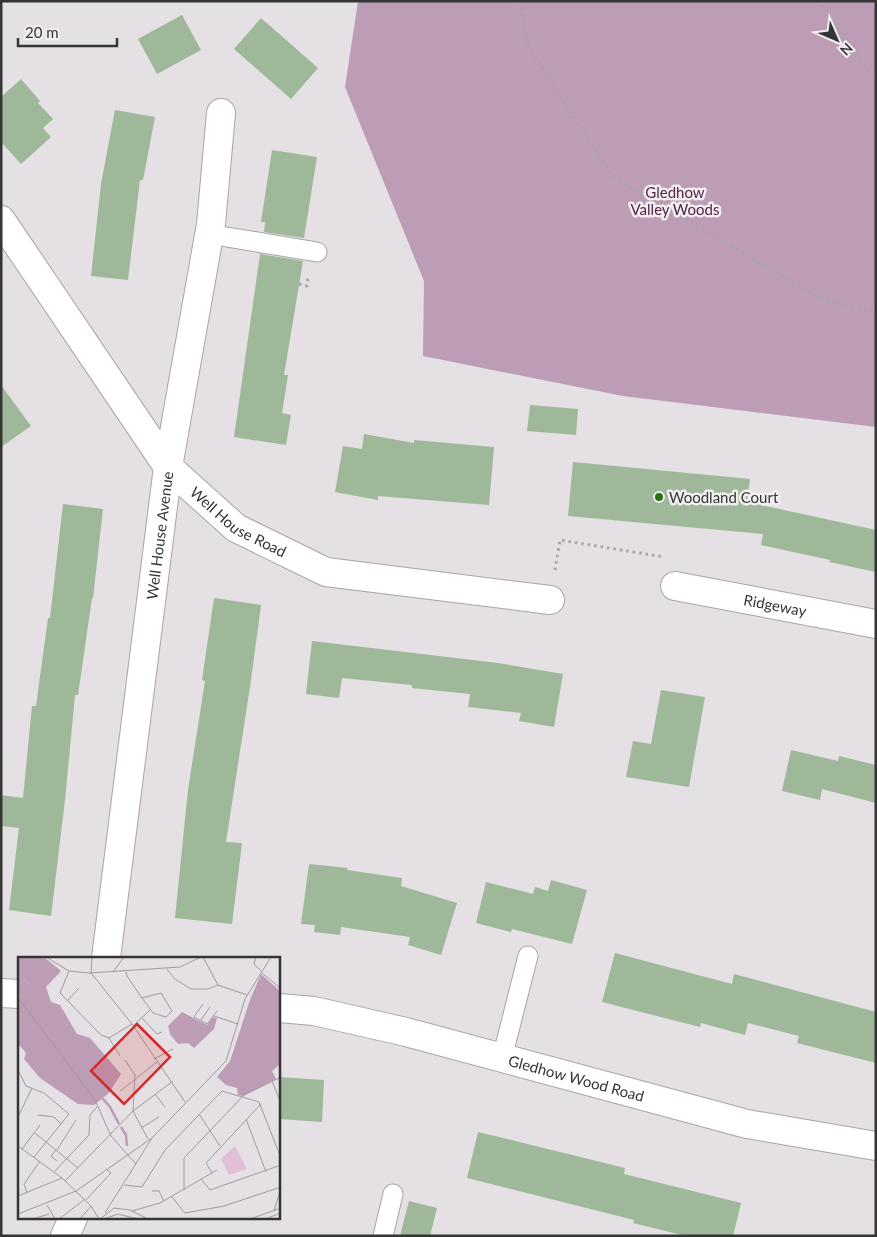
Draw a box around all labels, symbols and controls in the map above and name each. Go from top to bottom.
scale bar [18,15,116,47]
north arrow [812,15,862,65]
text: 20 m [25,23,59,41]
text: N [837,40,856,59]
park label: Gledhow Valley Woods [631,183,719,218]
street label: Well House Avenue [142,470,176,601]
street label: Well House Road [187,482,289,560]
place label: Woodland Court [669,488,779,506]
marker: Woodland Court [653,491,665,503]
street label: Ridgeway [742,590,808,620]
inset map [18,957,280,1220]
street label: Gledhow Wood Road [507,1051,646,1105]

